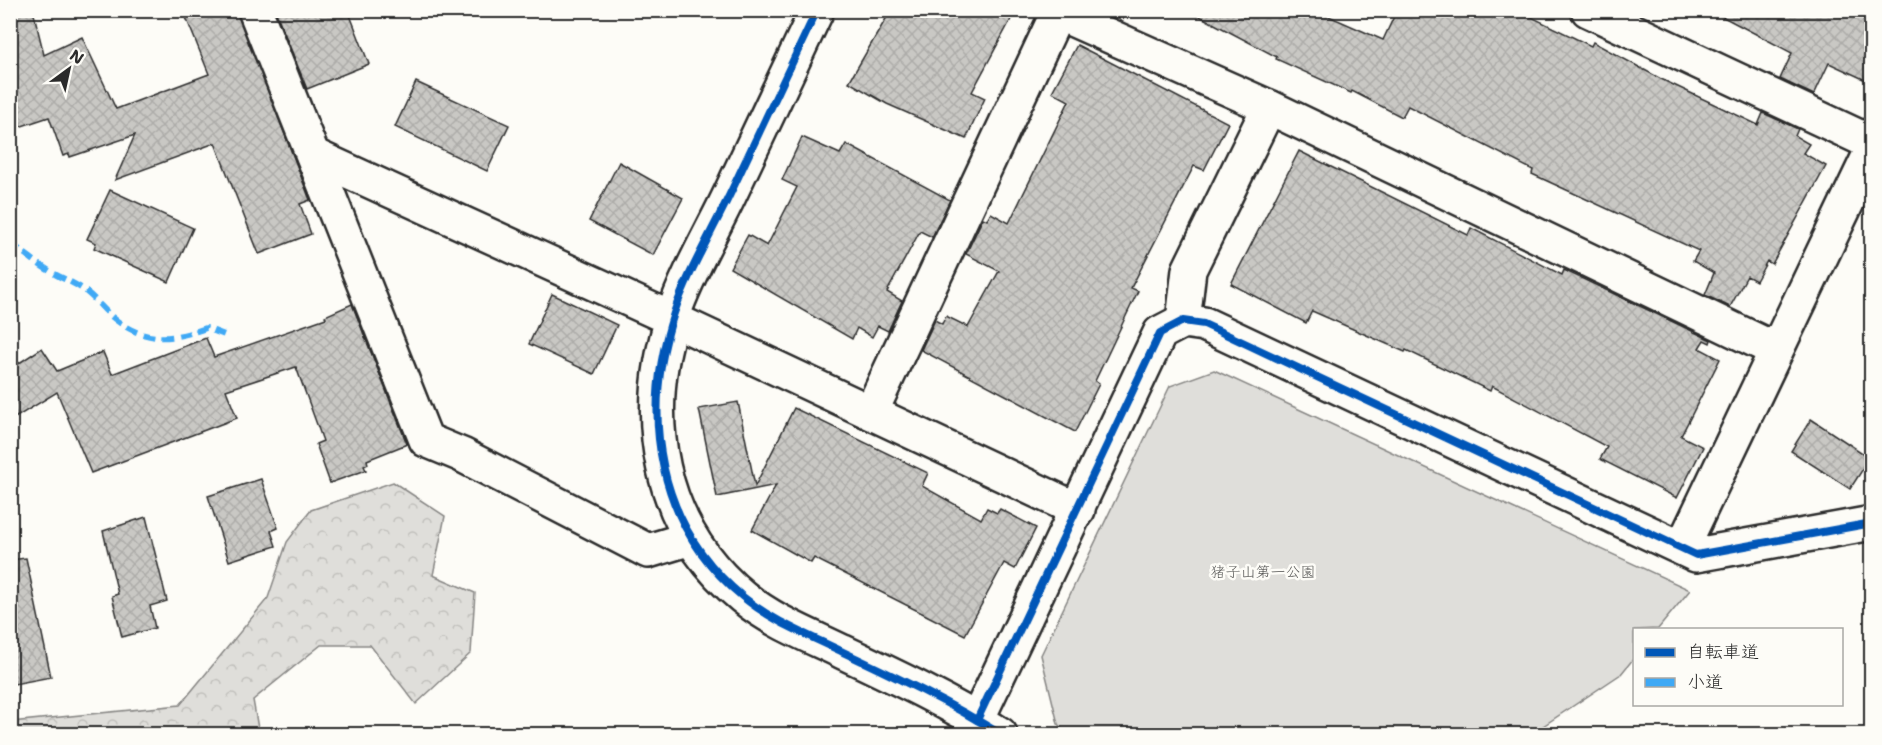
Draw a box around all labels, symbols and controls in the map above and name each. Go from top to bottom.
north arrow [39,39,99,99]
text: N [66,45,88,69]
park label: 猪子山第一公園 [1210,562,1316,582]
legend [1633,628,1843,706]
text: 自転車道 [1687,640,1759,664]
text: 小道 [1687,670,1723,694]

